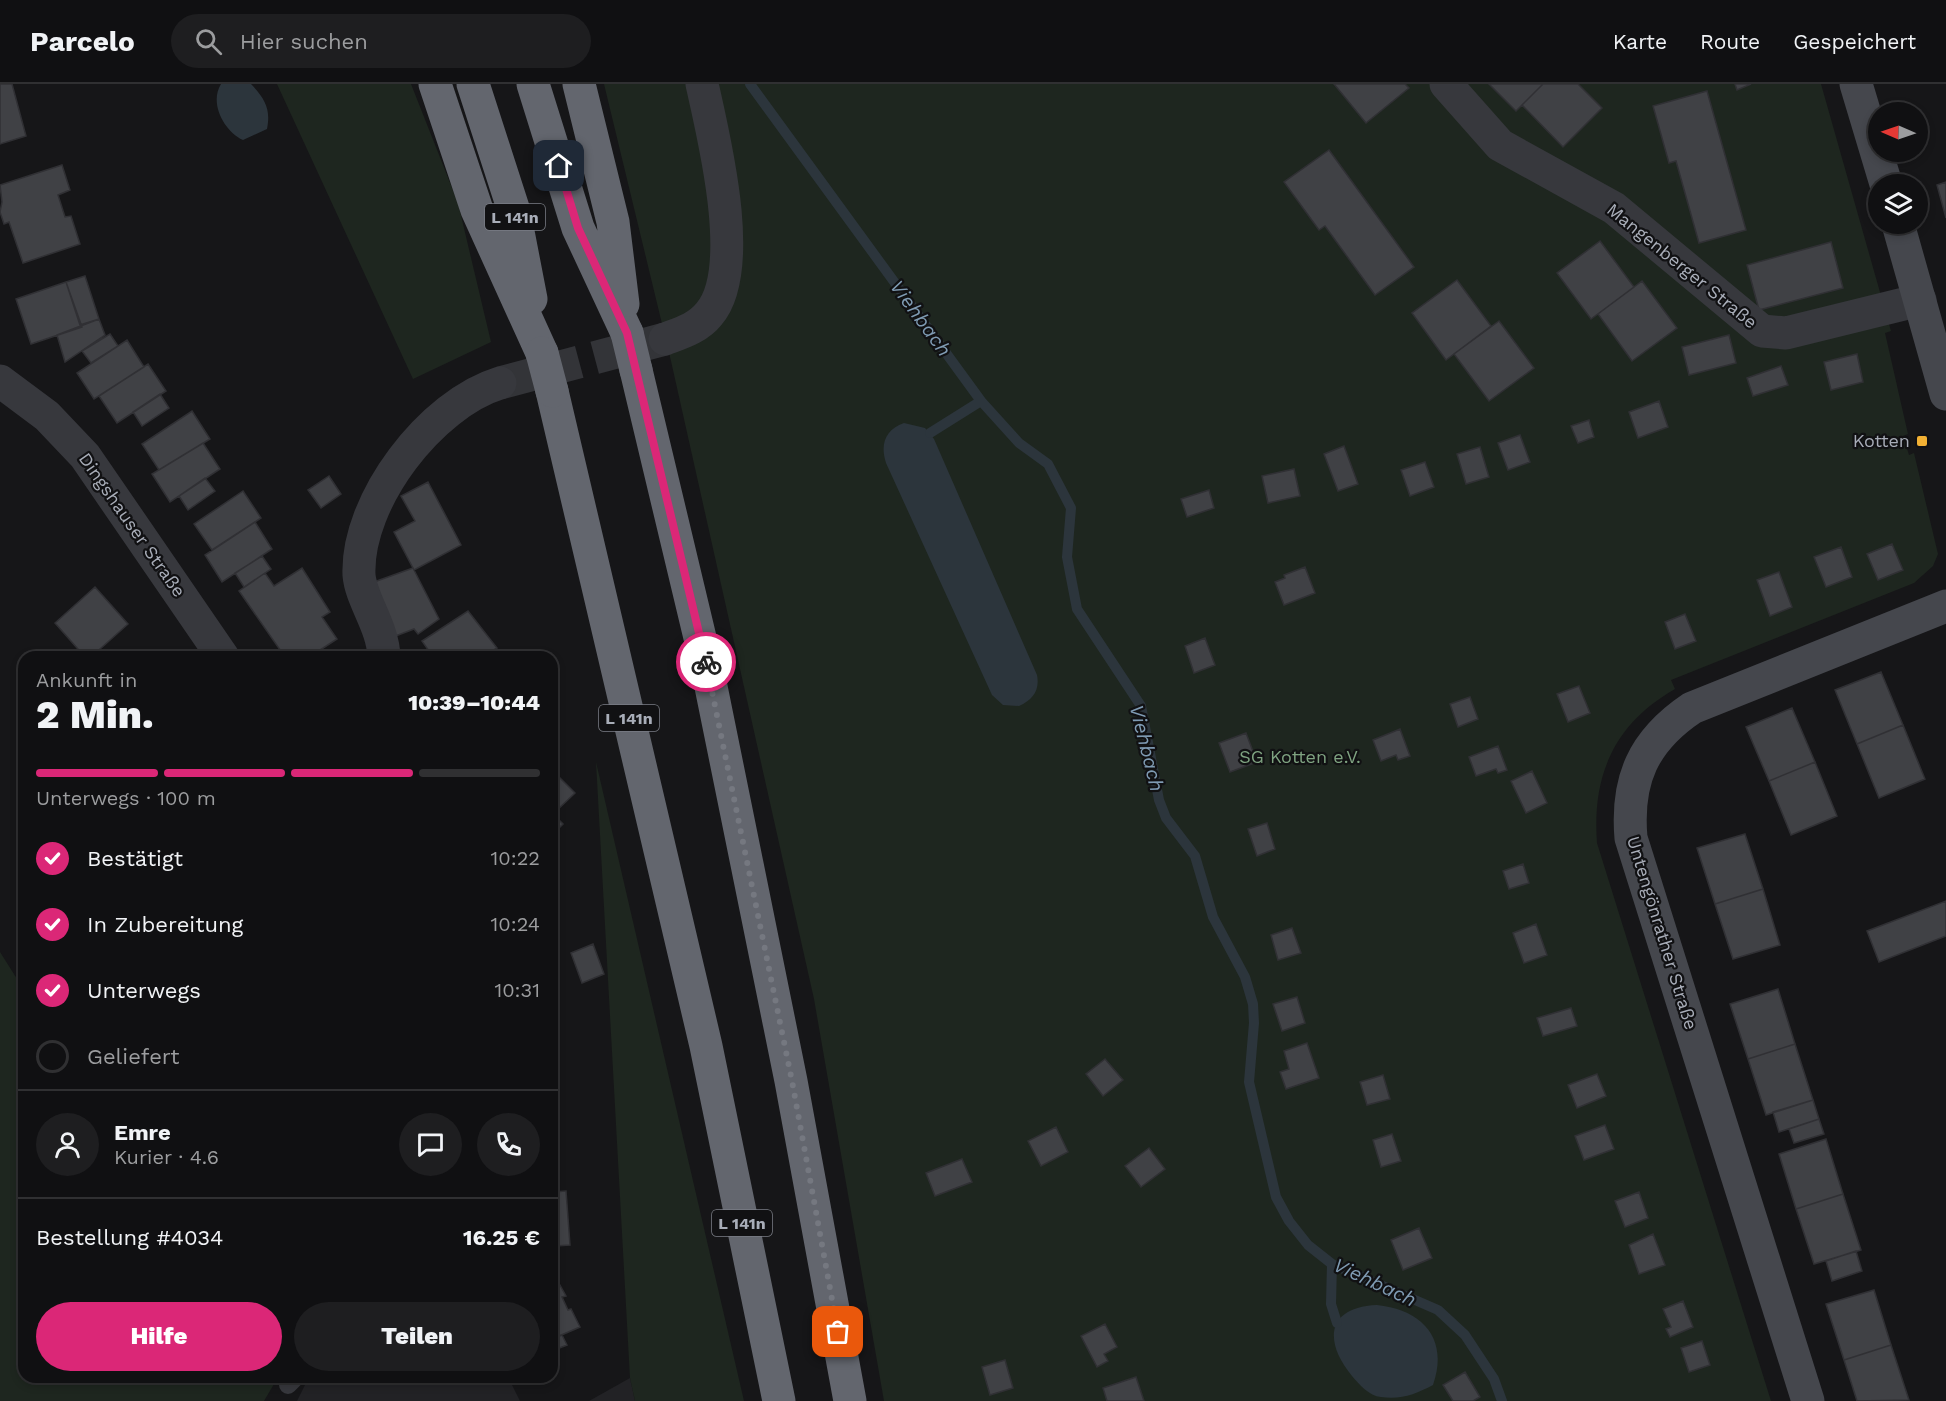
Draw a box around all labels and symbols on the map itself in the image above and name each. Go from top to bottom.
north arrow [1868,102,1928,162]
pin [533,140,584,191]
street label: Mangenberger Straße [1603,199,1762,333]
road number: L 141n [485,204,545,230]
water label: Viehbach [885,275,957,361]
place label: Kotten [1853,430,1910,451]
marker: Kotten [1915,434,1929,448]
street label: Dingshauser Straße [75,449,190,601]
courier [676,632,736,692]
water label: Viehbach [1125,702,1169,794]
road number: L 141n [599,705,659,731]
park label: SG Kotten e.V. [1239,746,1361,767]
street label: Untengönrather Straße [1623,834,1702,1032]
road number: L 141n [712,1210,772,1236]
water label: Viehbach [1330,1252,1420,1312]
pin [812,1306,863,1357]

